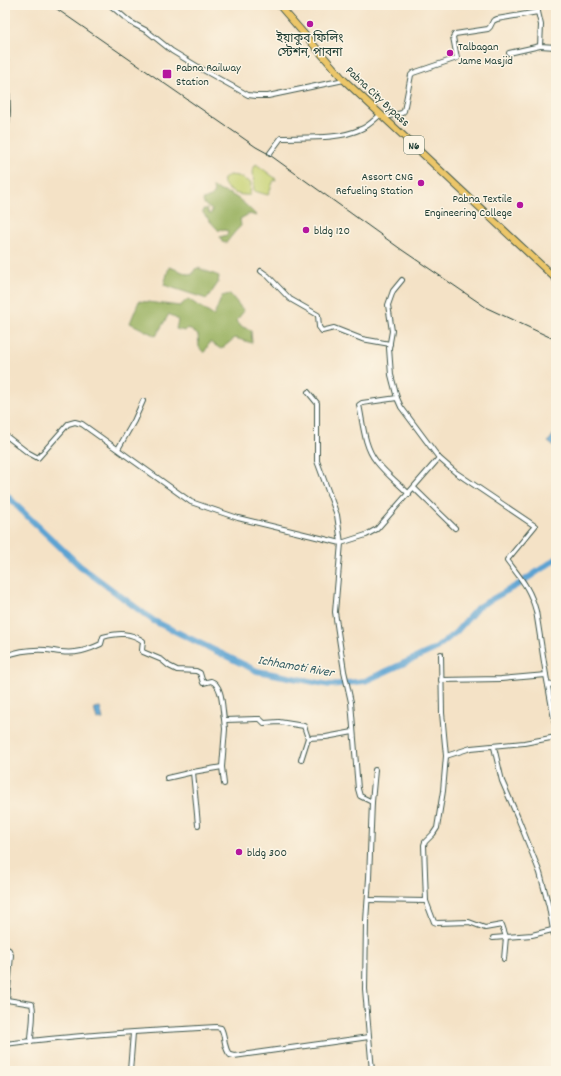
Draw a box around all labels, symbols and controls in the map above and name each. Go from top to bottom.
marker: ইয়াকুব ফিলিং স্টেশন, পাবনা [305,19,315,29]
place label: ইয়াকুব ফিলিং স্টেশন, পাবনা [275,30,344,62]
place label: Talbagan Jame Masjid [458,39,513,70]
marker: Talbagan Jame Masjid [445,48,455,58]
place label: Pabna Railway Station [176,60,242,91]
street label: Pabna City Bypass [341,63,413,131]
marker: Pabna Railway Station [161,68,173,80]
road number: N6 [404,136,424,154]
place label: Assort CNG Refueling Station [336,169,413,200]
marker: Assort CNG Refueling Station [416,178,426,188]
place label: Pabna Textile Engineering College [424,191,512,222]
marker: Pabna Textile Engineering College [515,200,525,210]
place label: bldg 120 [314,223,350,240]
marker: bldg 120 [301,225,311,235]
water label: Ichhamoti River [256,651,337,684]
place label: bldg 300 [247,845,287,862]
marker: bldg 300 [234,847,244,857]

